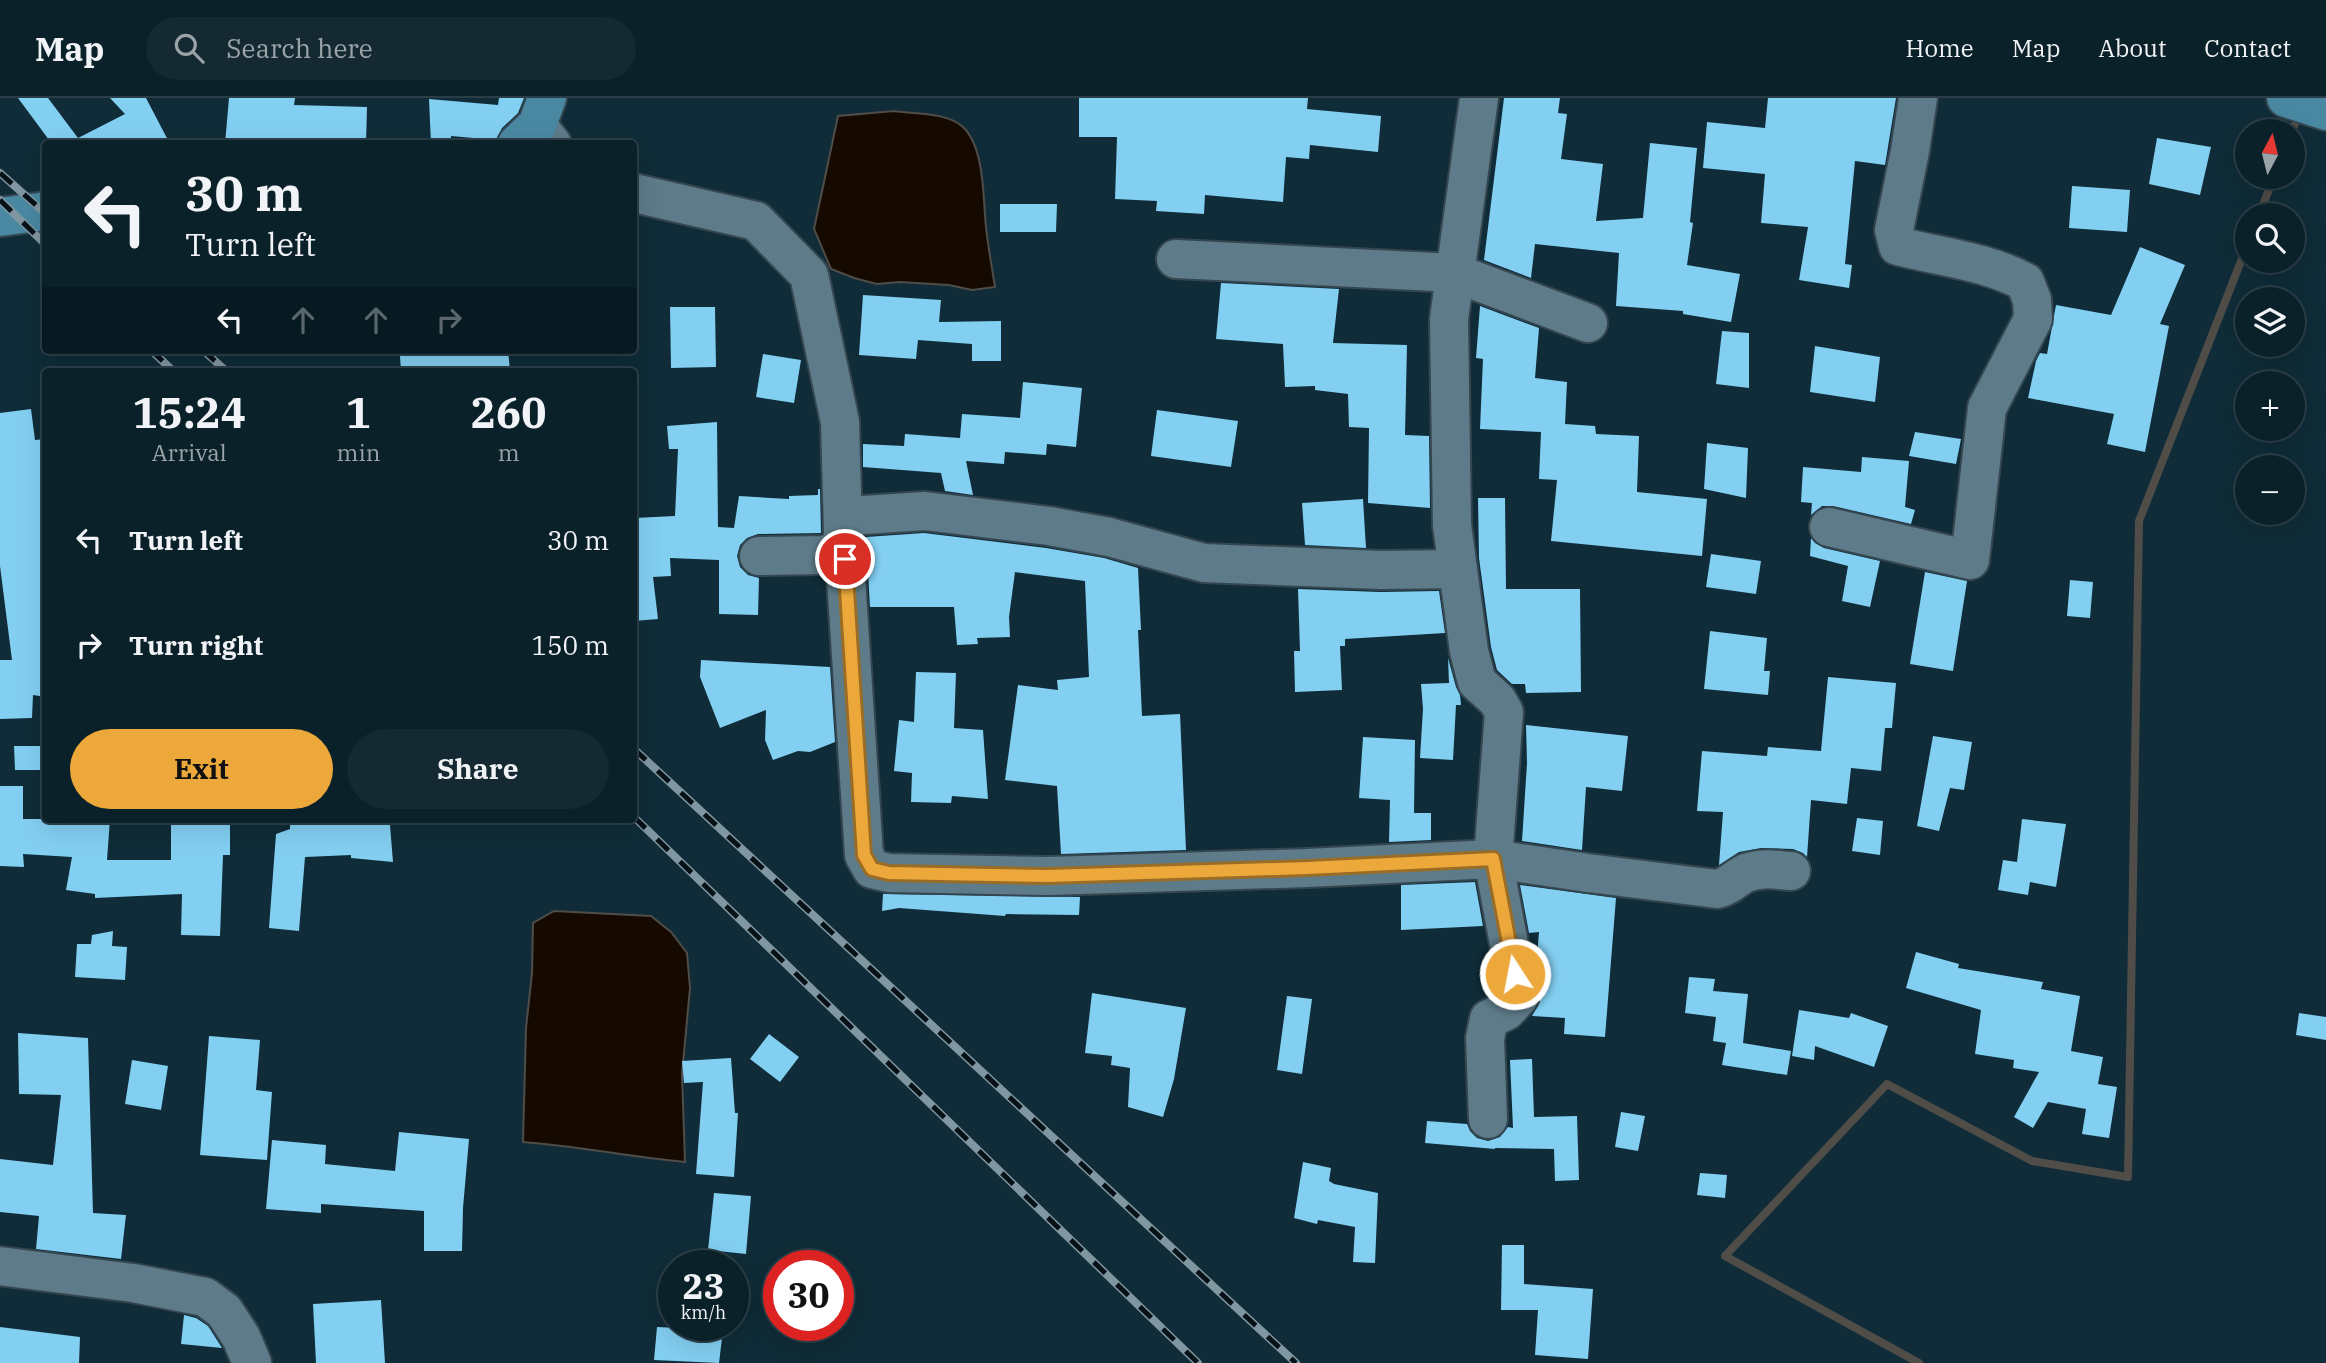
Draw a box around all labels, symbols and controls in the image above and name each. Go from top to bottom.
search box [146,17,636,80]
text: Map [35,27,104,70]
icon: search [170,29,208,67]
text: Search here [226,31,373,65]
text: Home [1906,32,1974,64]
text: Map [2012,32,2060,64]
text: About [2098,32,2166,64]
text: Contact [2204,32,2291,64]
north arrow [2235,119,2305,189]
map controls [2235,119,2305,525]
text: 30 m [185,161,303,224]
icon: left [70,168,161,259]
button: search [2235,203,2305,273]
text: Turn left [185,223,316,265]
button: layers [2235,287,2305,357]
icon: left [211,301,249,339]
icon: ahead [284,301,322,339]
icon: ahead [357,301,395,339]
icon: right [430,301,468,339]
button: + [2235,371,2305,441]
text: 15:24 [132,385,246,440]
text: 1 [346,385,371,440]
text: 260 [471,385,546,440]
text: Arrival [152,437,227,467]
text: min [337,437,380,467]
text: m [498,437,520,467]
button: − [2235,455,2305,525]
icon: left [70,521,108,559]
text: Turn left [129,523,243,557]
text: 30 m [547,523,609,557]
pin [815,529,875,589]
icon: arrive [826,540,864,578]
icon: right [70,626,108,664]
text: Turn right [129,628,263,662]
text: 150 m [531,628,609,662]
button: Exit [70,729,333,809]
button: Share [347,729,609,809]
position arrow [1478,937,1552,1011]
speed limit sign: 30 [763,1250,854,1341]
text: 23 [682,1263,725,1309]
text: km/h [681,1301,726,1324]

